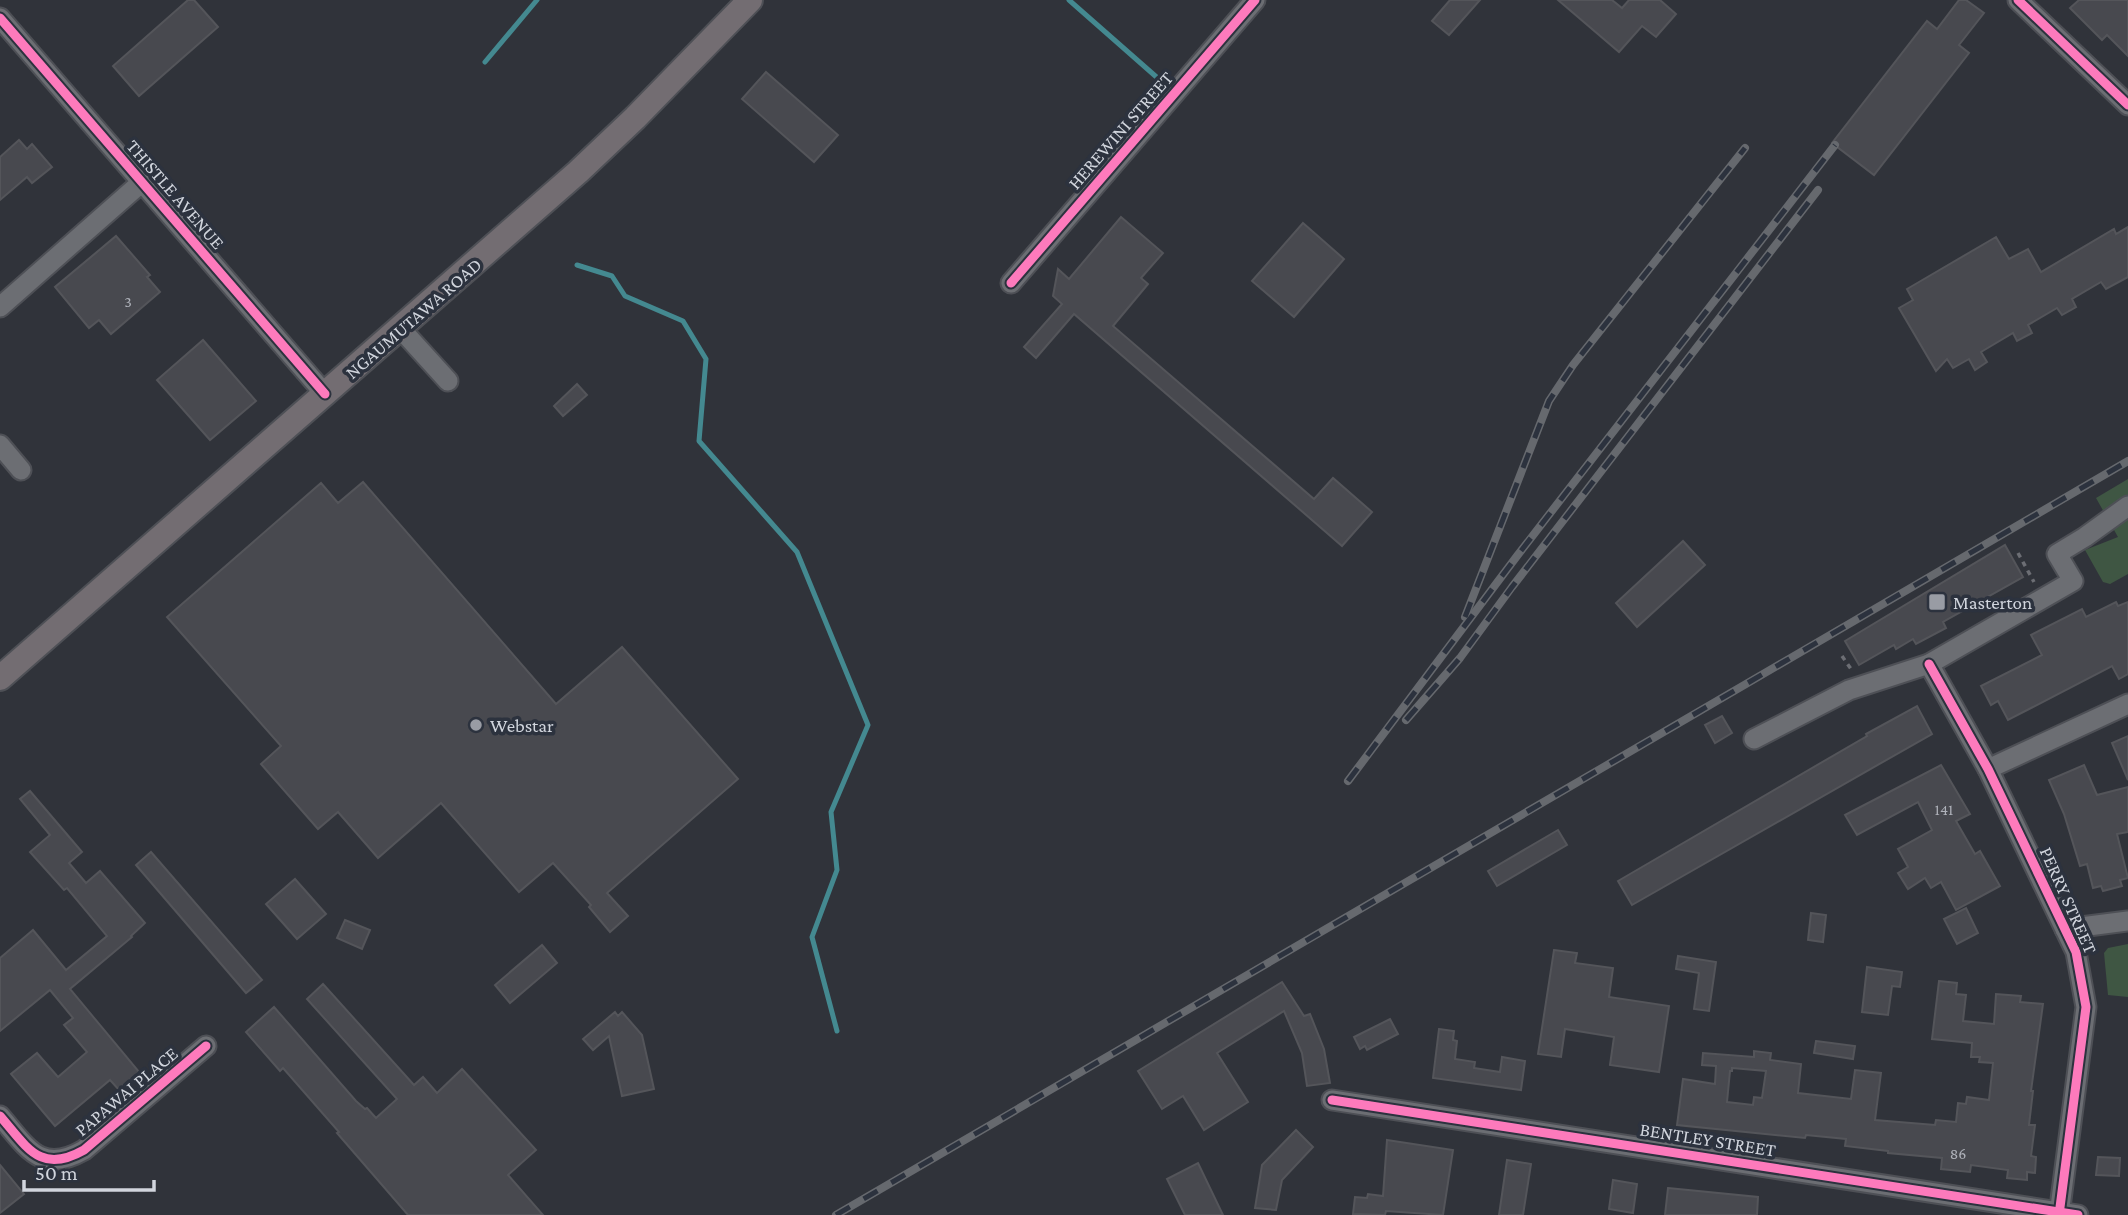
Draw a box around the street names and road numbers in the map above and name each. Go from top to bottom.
street label: HEREWINI STREET [1064,67,1178,193]
street label: THISTLE AVENUE [122,135,229,253]
street label: NGAUMUTAWA ROAD [341,254,486,383]
street label: PERRY STREET [2036,844,2102,957]
street label: PAPAWAI PLACE [71,1042,182,1140]
street label: BENTLEY STREET [1638,1118,1778,1161]

